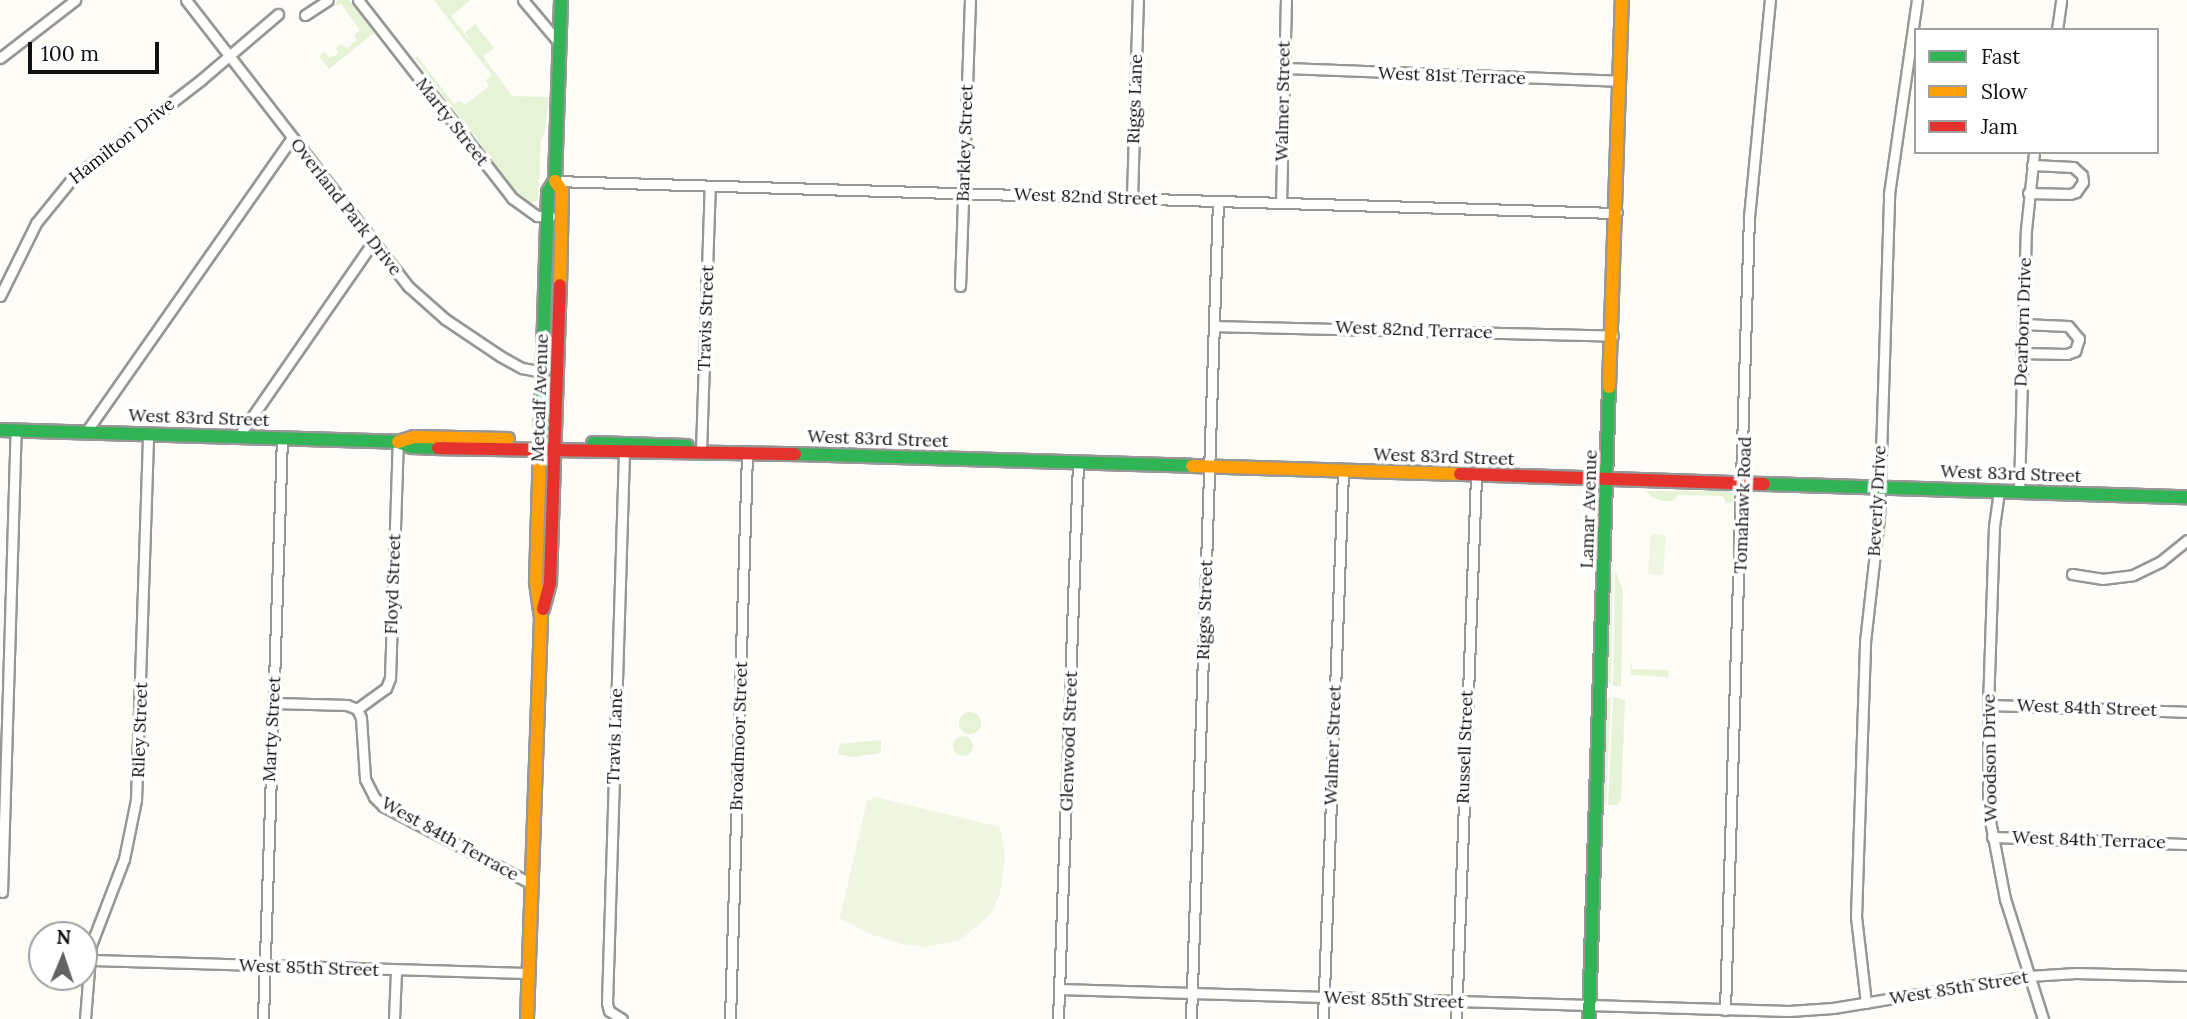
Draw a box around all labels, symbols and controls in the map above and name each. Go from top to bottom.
scale bar [32,28,163,72]
legend [1914,28,2159,154]
text: 100 m [41,40,99,67]
street label: Walmer Street [1271,40,1295,162]
text: Fast [1981,43,2020,70]
street label: Riggs Lane [1123,54,1147,144]
street label: West 81st Terrace [1378,63,1526,89]
street label: Marty Street [411,74,493,170]
text: Slow [1981,78,2028,105]
street label: Barkley Street [952,84,978,202]
street label: Hamilton Drive [65,93,179,189]
text: Jam [1981,113,2018,140]
street label: Overland Park Drive [286,134,406,280]
street label: West 82nd Street [1014,184,1158,210]
street label: Dearborn Drive [2010,257,2036,387]
street label: Travis Street [693,265,719,371]
street label: West 82nd Terrace [1335,316,1493,344]
street label: Metcalf Avenue [527,333,553,463]
street label: West 83rd Street [128,405,270,431]
street label: West 83rd Street [807,426,949,452]
street label: Tomahawk Road [1730,436,1756,574]
street label: West 83rd Street [1373,444,1515,470]
street label: Beverly Drive [1863,445,1891,557]
street label: Lamar Avenue [1576,449,1602,569]
street label: West 83rd Street [1940,461,2082,487]
street label: Floyd Street [380,533,406,635]
street label: Riggs Street [1192,559,1218,661]
street label: Broadmoor Street [726,661,752,811]
street label: Glenwood Street [1056,670,1082,812]
street label: Marty Street [258,676,286,782]
street label: Riley Street [128,682,152,778]
street label: Walmer Street [1320,684,1346,806]
street label: Travis Lane [603,688,627,784]
street label: Russell Street [1452,690,1478,804]
street label: Woodson Drive [1978,694,2002,822]
street label: West 84th Street [2016,695,2158,721]
street label: West 84th Terrace [378,792,522,886]
street label: West 84th Terrace [2012,827,2166,853]
north arrow [28,921,98,991]
text: N [56,925,71,949]
street label: West 85th Street [238,955,380,981]
street label: West 85th Street [1888,966,2030,1010]
street label: West 85th Street [1323,987,1465,1013]

